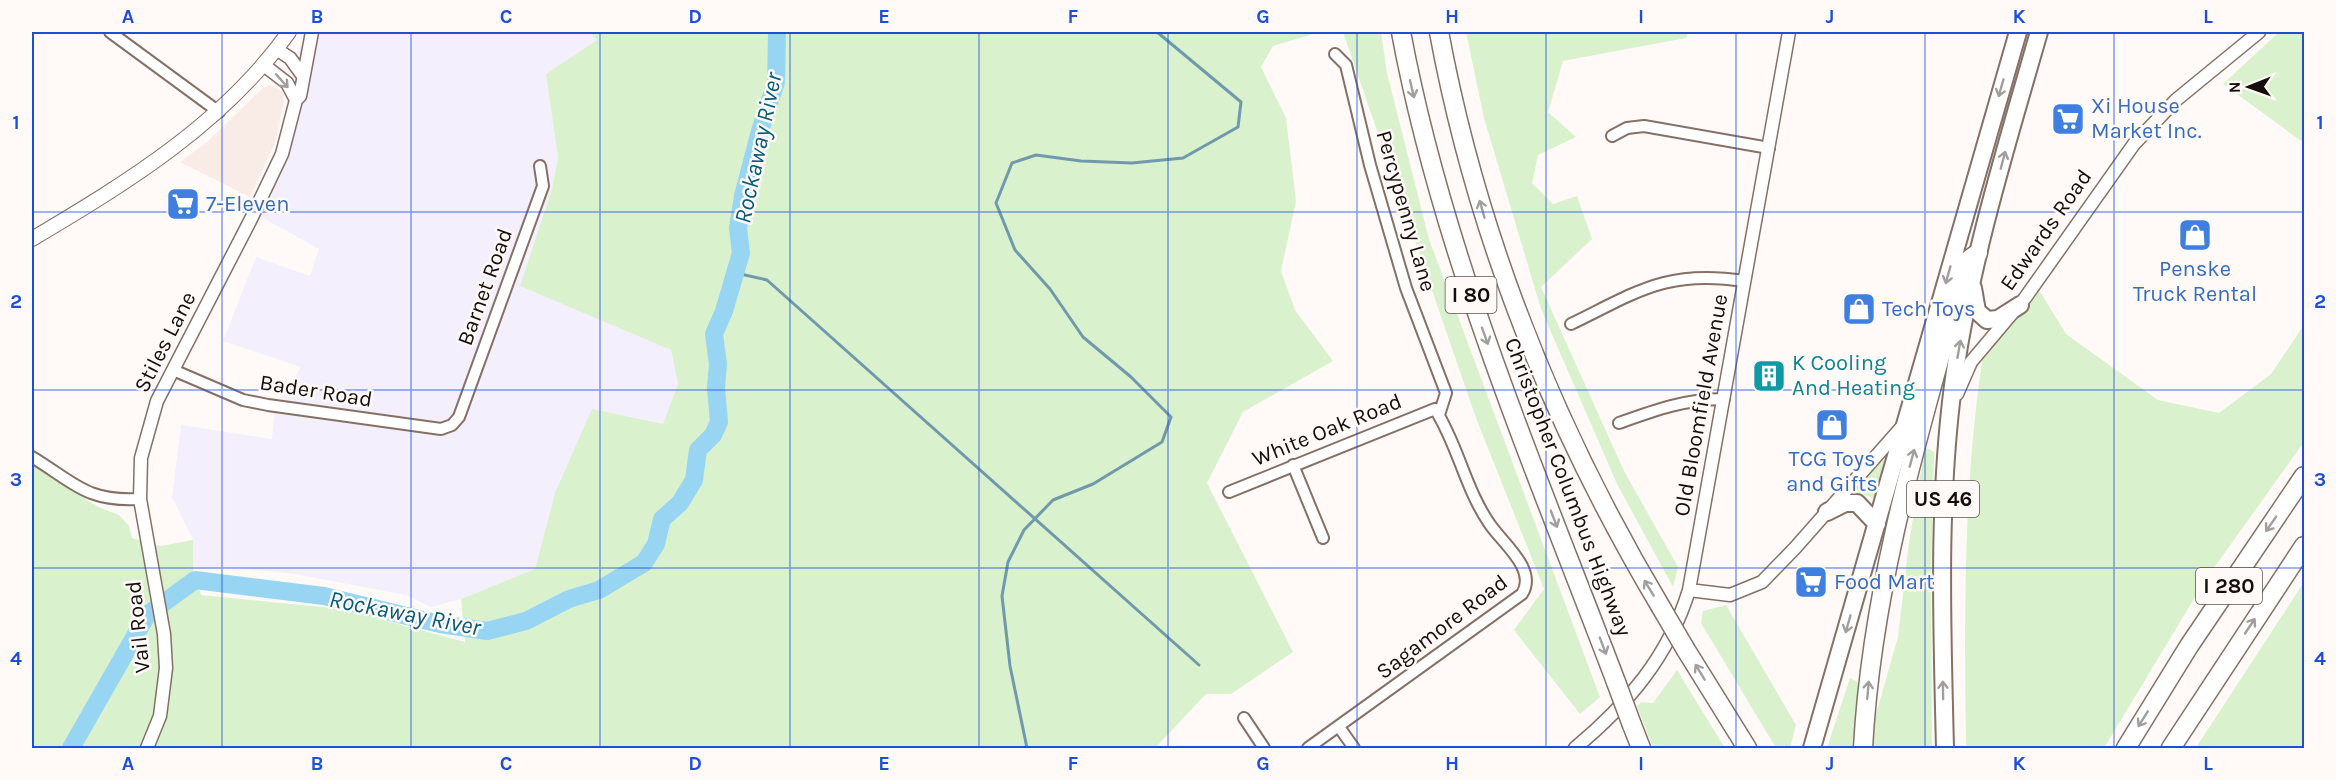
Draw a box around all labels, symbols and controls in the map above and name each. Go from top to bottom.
text: A [122,5,135,28]
text: B [311,5,323,28]
text: C [500,5,512,28]
text: D [688,5,702,28]
text: E [878,5,890,28]
text: F [1068,5,1079,28]
text: G [1256,5,1270,28]
text: H [1445,5,1459,28]
text: I [1638,5,1644,28]
text: J [1826,5,1834,28]
text: K [2012,5,2026,28]
text: L [2203,5,2213,28]
north arrow [2219,57,2279,117]
water label: Rockaway River [728,69,788,226]
one-way arrow [276,73,289,89]
one-way arrow [1995,78,2007,97]
one-way arrow [1407,79,1419,98]
text: N [2225,81,2244,93]
place label: Xi House Market Inc. [2091,93,2202,144]
supermarket icon: Xi House Market Inc. [2050,101,2086,137]
text: 1 [12,111,20,134]
text: 1 [2316,111,2324,134]
street label: Percypenny Lane [1371,128,1441,294]
one-way arrow [1998,151,2009,170]
street label: Edwards Road [1995,164,2097,296]
supermarket icon: 7-Eleven [165,186,201,222]
place label: 7-Eleven [206,191,289,217]
one-way arrow [1476,200,1487,219]
shop icon: Penske Truck Rental [2177,217,2213,253]
street label: Barnet Road [452,225,518,349]
place label: Penske Truck Rental [2133,256,2257,307]
one-way arrow [1942,265,1953,284]
road number: I 80 [1446,277,1496,313]
street label: Stiles Lane [129,287,201,397]
text: 2 [10,290,22,313]
text: 2 [2314,290,2326,313]
shop icon: Tech Toys [1841,291,1877,327]
street label: Old Bloomfield Avenue [1669,292,1733,518]
place label: Tech Toys [1882,296,1976,322]
one-way arrow [1481,326,1492,345]
street label: Christopher Columbus Highway [1499,334,1637,640]
one-way arrow [1954,340,1965,359]
place label: K Cooling And Heating [1792,350,1915,401]
building icon: K Cooling And Heating [1751,358,1787,394]
street label: Bader Road [258,369,374,413]
street label: White Oak Road [1248,388,1406,472]
shop icon: TCG Toys and Gifts [1814,407,1850,443]
place label: TCG Toys and Gifts [1786,446,1878,497]
one-way arrow [1907,449,1919,468]
text: 3 [10,468,22,491]
text: 3 [2314,468,2326,491]
road number: US 46 [1907,481,1979,517]
one-way arrow [1549,509,1560,527]
one-way arrow [2265,515,2277,531]
supermarket icon: Food Mart [1793,564,1829,600]
road number: I 280 [2196,568,2262,604]
street label: Sagamore Road [1371,569,1513,685]
place label: Food Mart [1834,569,1934,595]
street label: Vail Road [120,580,156,674]
one-way arrow [1642,580,1654,597]
water label: Rockaway River [327,585,484,642]
one-way arrow [1842,614,1853,633]
one-way arrow [2244,618,2257,635]
one-way arrow [1598,636,1609,655]
text: 4 [10,647,22,670]
text: 4 [2314,647,2326,670]
one-way arrow [1693,664,1705,681]
one-way arrow [1863,681,1874,701]
one-way arrow [1938,681,1949,701]
one-way arrow [2137,710,2149,727]
text: A [122,752,135,775]
text: B [311,752,323,775]
text: C [500,752,512,775]
text: D [688,752,702,775]
text: E [878,752,890,775]
text: F [1068,752,1079,775]
text: G [1256,752,1270,775]
text: H [1445,752,1459,775]
text: I [1638,752,1644,775]
text: J [1826,752,1834,775]
text: K [2012,752,2026,775]
text: L [2203,752,2213,775]

